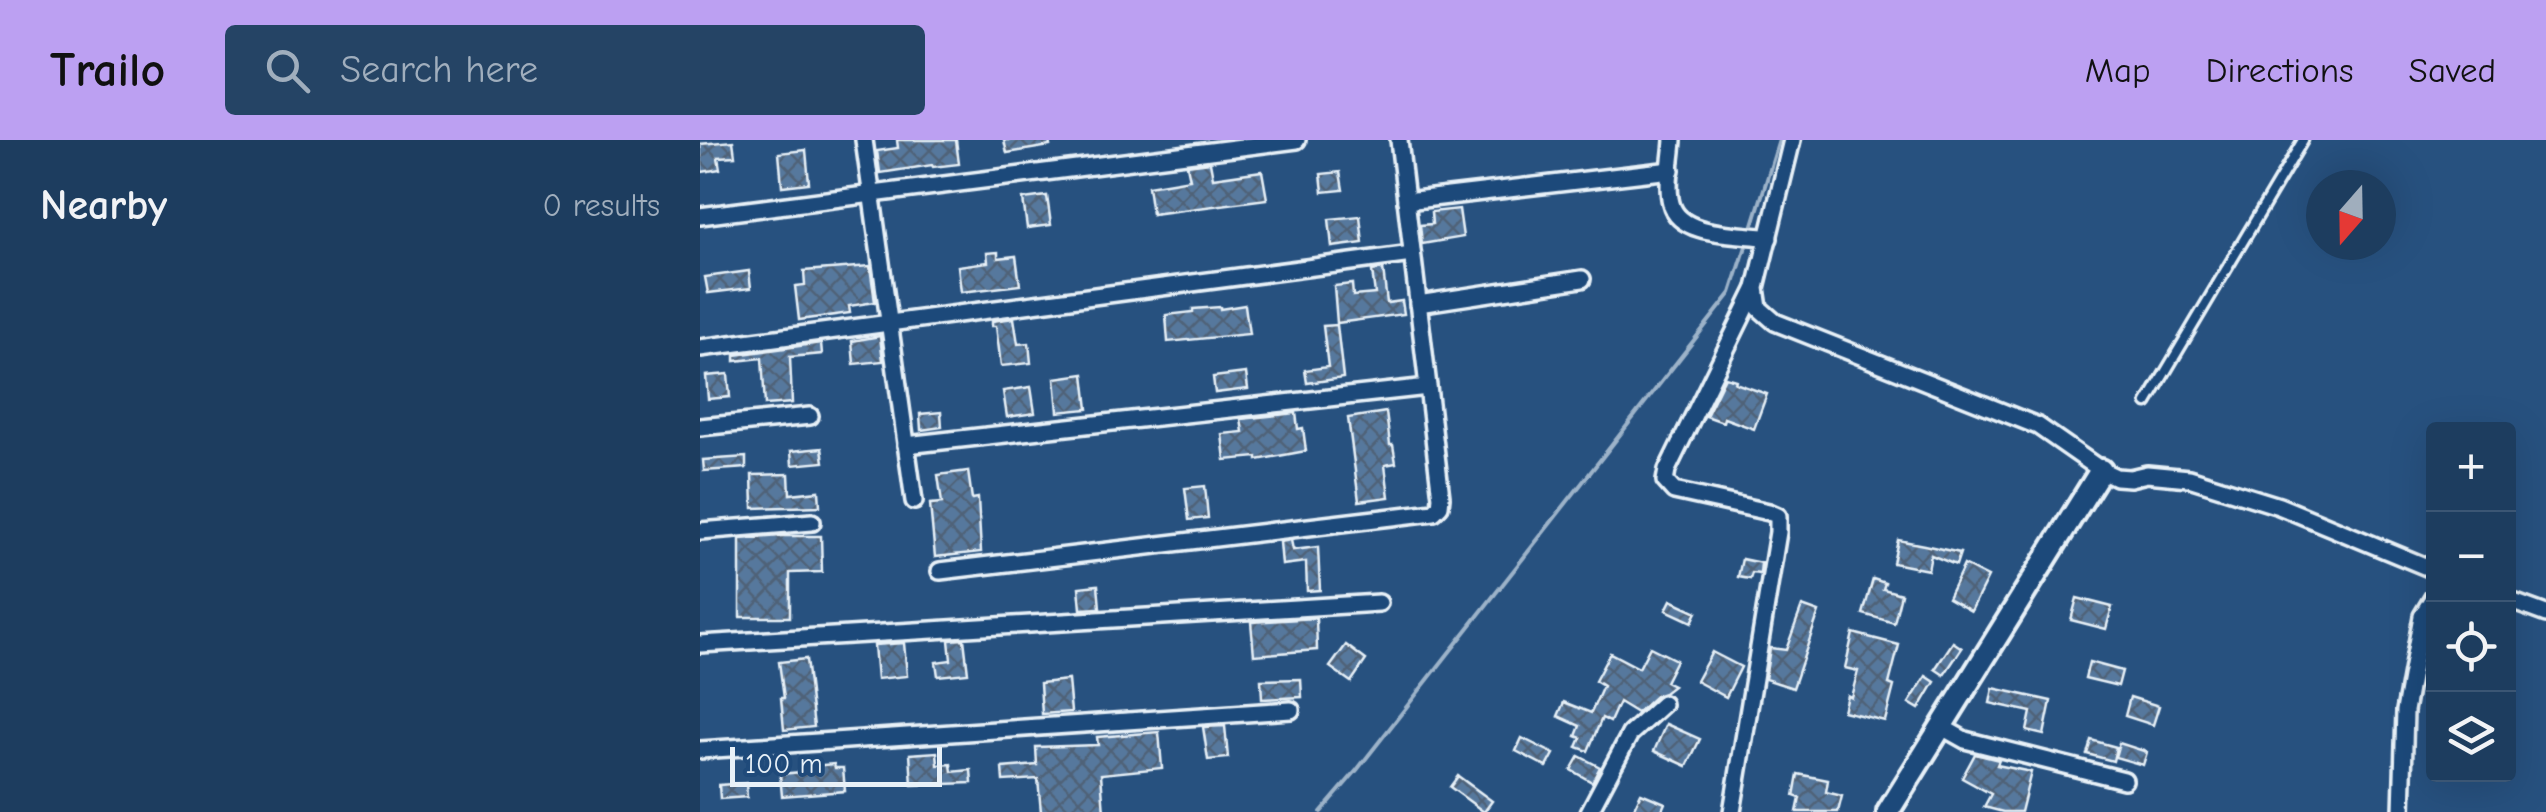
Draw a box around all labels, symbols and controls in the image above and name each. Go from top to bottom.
search box [225,25,925,115]
text: Trailo [50,43,165,98]
icon: search [260,43,315,98]
text: Search here [340,48,538,92]
text: Map [2085,50,2151,91]
text: Directions [2206,50,2354,91]
text: Saved [2409,50,2496,91]
north arrow [2306,170,2396,260]
text: Nearby [40,181,167,230]
text: 0 results [543,187,660,224]
map controls [2426,422,2516,782]
button: + [2426,422,2516,512]
button: − [2426,512,2516,602]
button: locate [2426,602,2516,692]
button: layers [2426,692,2516,782]
scale bar [730,742,942,786]
text: 100 m [745,748,823,780]

